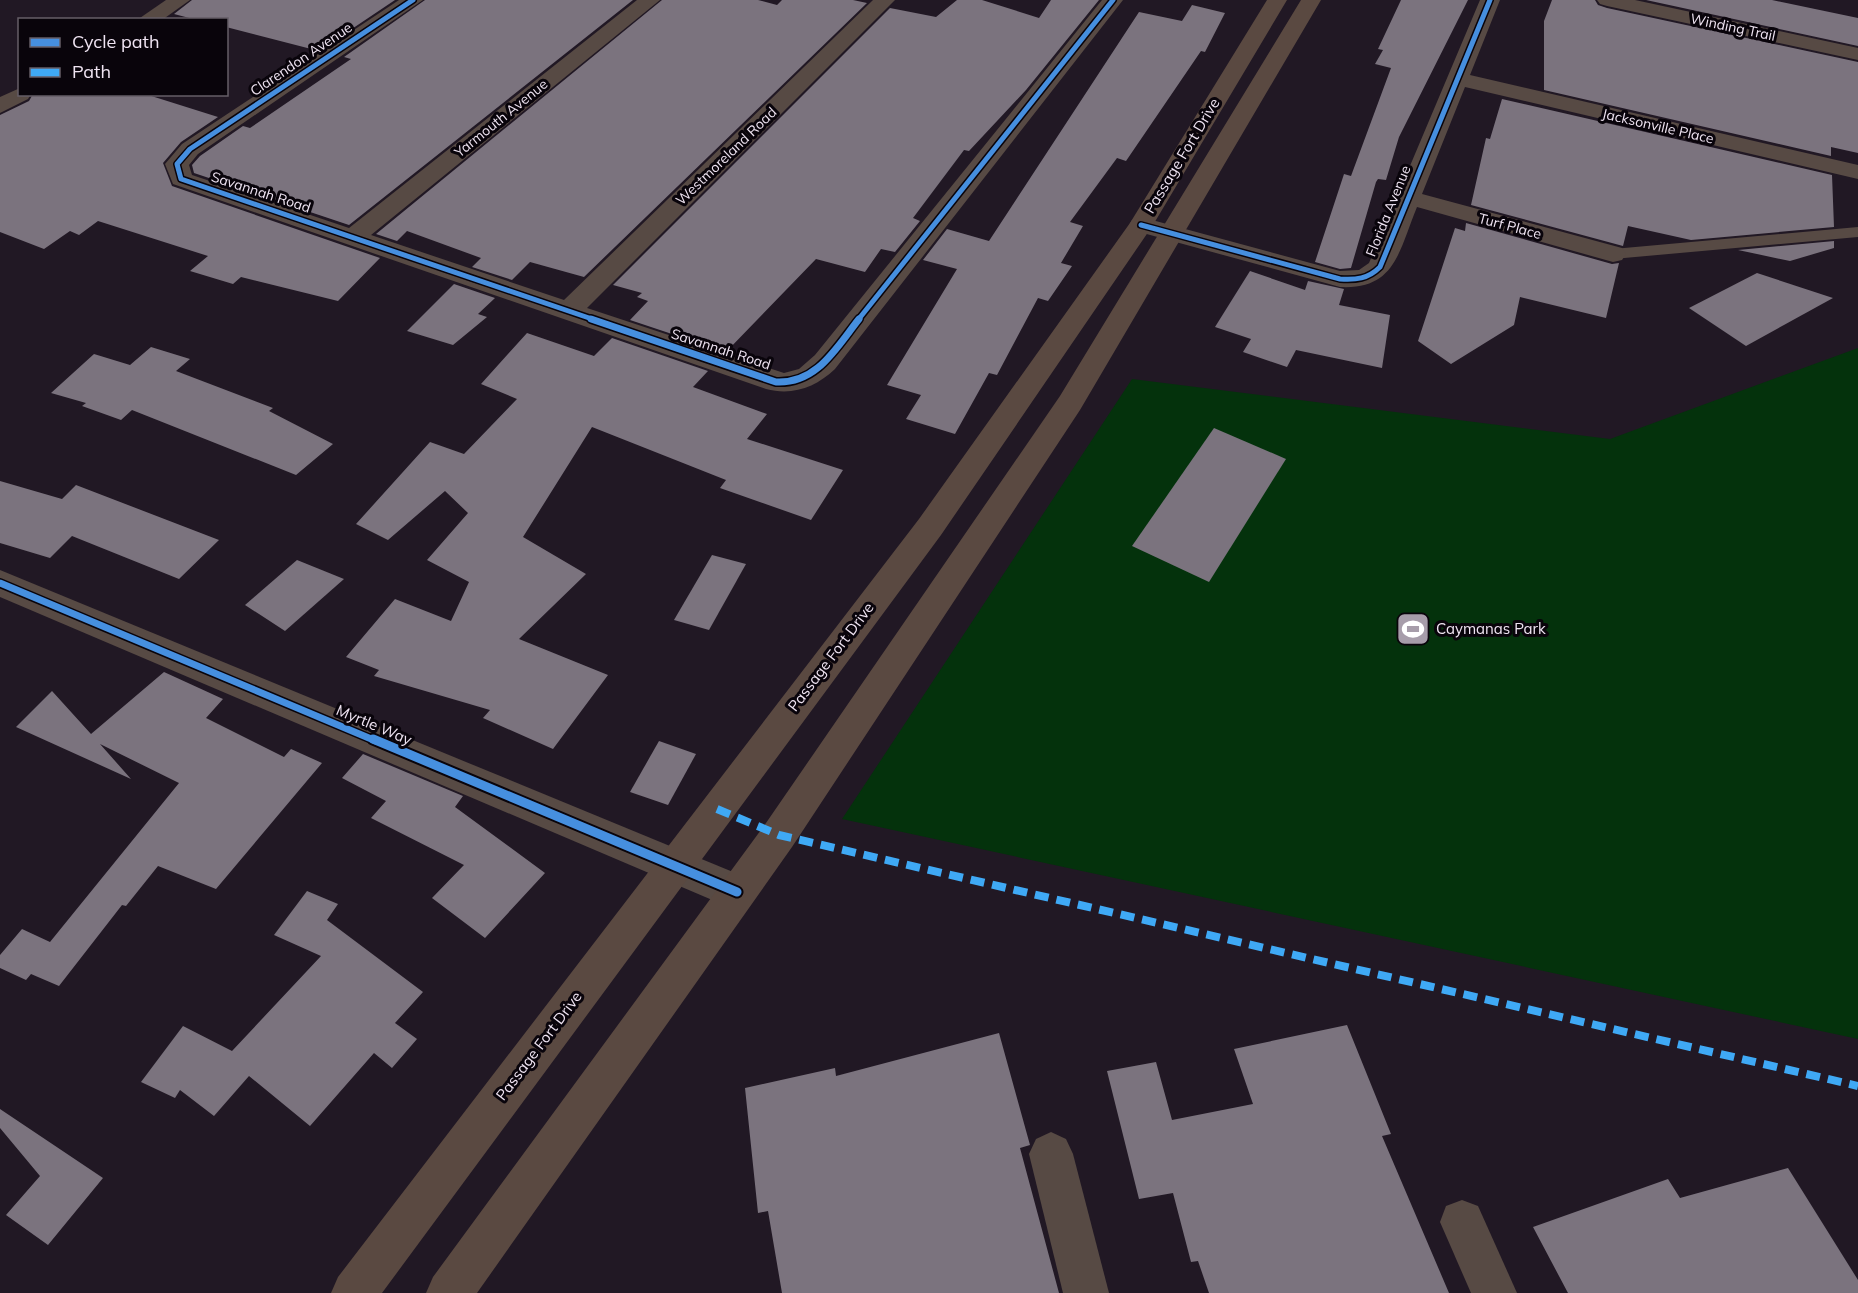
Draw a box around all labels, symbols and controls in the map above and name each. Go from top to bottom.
street label: Winding Trail [1689,9,1777,45]
legend [18,18,228,96]
street label: Clarendon Avenue [247,18,355,100]
text: Cycle path [72,30,159,53]
text: Path [72,60,111,83]
street label: Yarmouth Avenue [450,75,551,162]
street label: Passage Fort Drive [1140,95,1224,217]
street label: Westmoreland Road [672,103,780,209]
street label: Jacksonville Place [1600,104,1716,148]
street label: Florida Avenue [1362,163,1414,259]
street label: Savannah Road [209,167,313,217]
street label: Turf Place [1476,209,1544,243]
street label: Savannah Road [669,324,773,374]
street label: Passage Fort Drive [783,599,878,715]
sports icon: Caymanas Park [1395,611,1431,647]
place label: Caymanas Park [1436,619,1546,638]
street label: Myrtle Way [334,700,415,749]
street label: Passage Fort Drive [491,988,586,1104]

